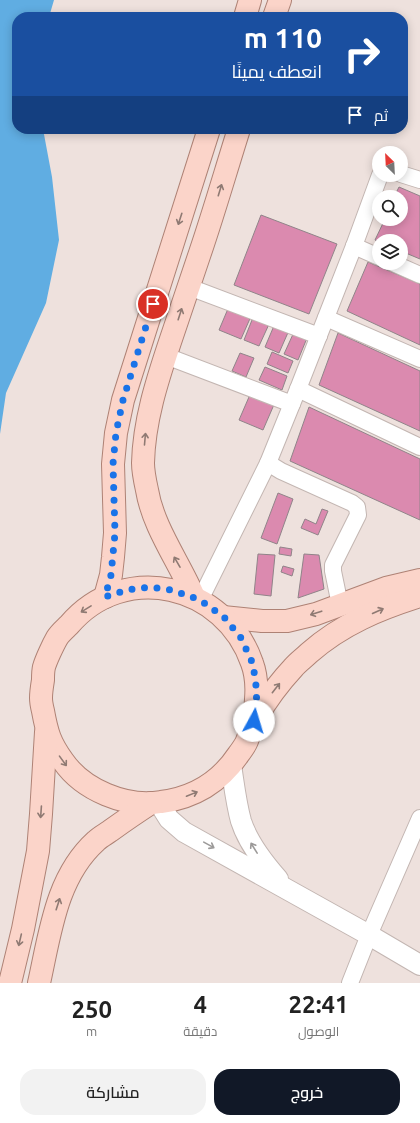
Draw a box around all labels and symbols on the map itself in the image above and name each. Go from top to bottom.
north arrow [372,146,408,182]
one-way arrow [217,184,224,197]
one-way arrow [175,213,183,225]
pin [136,287,170,321]
one-way arrow [176,308,184,320]
one-way arrow [141,433,149,446]
one-way arrow [172,556,180,568]
one-way arrow [80,605,92,613]
one-way arrow [372,607,384,614]
one-way arrow [311,610,323,618]
one-way arrow [272,683,281,694]
position arrow [233,700,275,742]
one-way arrow [59,755,67,766]
one-way arrow [186,790,198,797]
one-way arrow [38,805,45,818]
one-way arrow [203,842,215,850]
one-way arrow [250,842,258,854]
one-way arrow [55,898,62,911]
one-way arrow [16,933,24,946]

